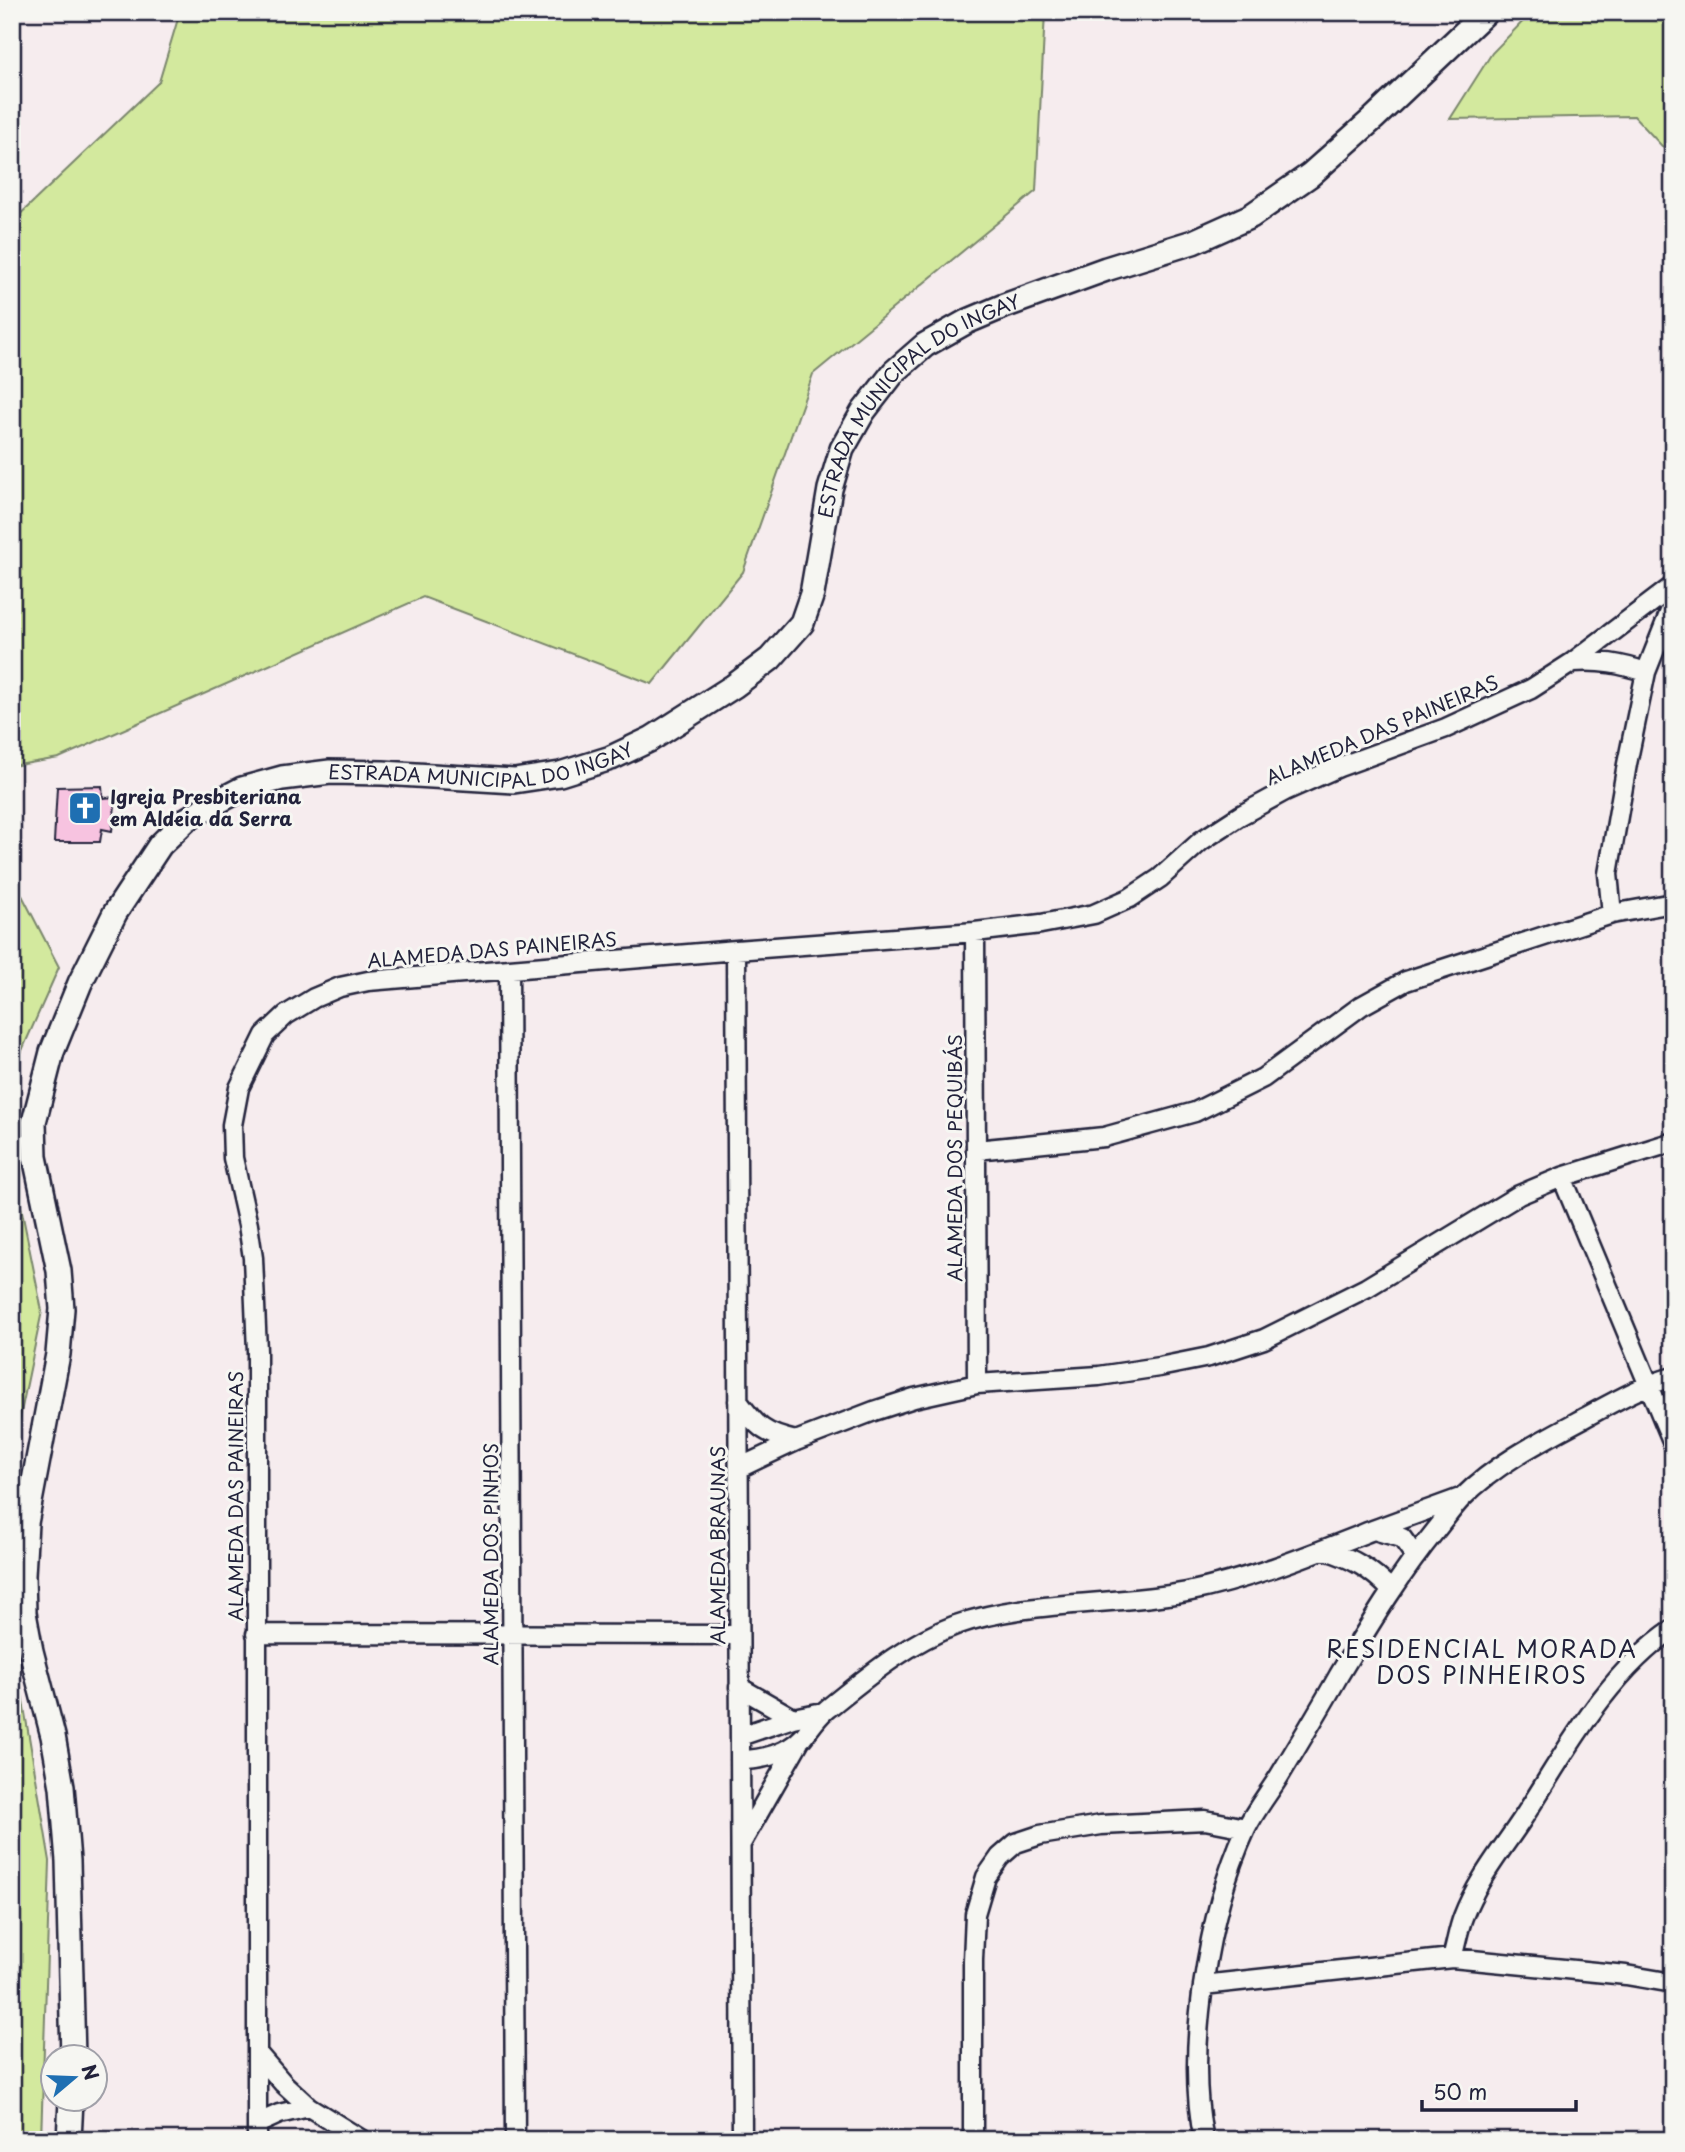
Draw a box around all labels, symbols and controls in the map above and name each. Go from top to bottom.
street label: ESTRADA MUNICIPAL DO INGAY [810,286,1024,520]
street label: ALAMEDA DAS PAINEIRAS [1261,667,1503,791]
street label: ESTRADA MUNICIPAL DO INGAY [328,734,638,794]
place label: Igreja Presbiteriana em Aldeia da Serra [110,782,301,832]
church icon: Igreja Presbiteriana em Aldeia da Serra [66,789,104,827]
street label: ALAMEDA DAS PAINEIRAS [366,924,618,974]
street label: ALAMEDA DOS PEQUIBÁS [940,1034,968,1282]
street label: ALAMEDA DAS PAINEIRAS [221,1371,249,1621]
street label: ALAMEDA DOS PINHOS [476,1442,504,1666]
street label: ALAMEDA BRAUNAS [703,1445,731,1645]
district label: RESIDENCIAL MORADA DOS PINHEIROS [1326,1631,1638,1692]
north arrow [38,2044,108,2114]
text: N [75,2060,107,2084]
scale bar [1422,2068,1576,2112]
text: 50 m [1433,2075,1487,2107]

